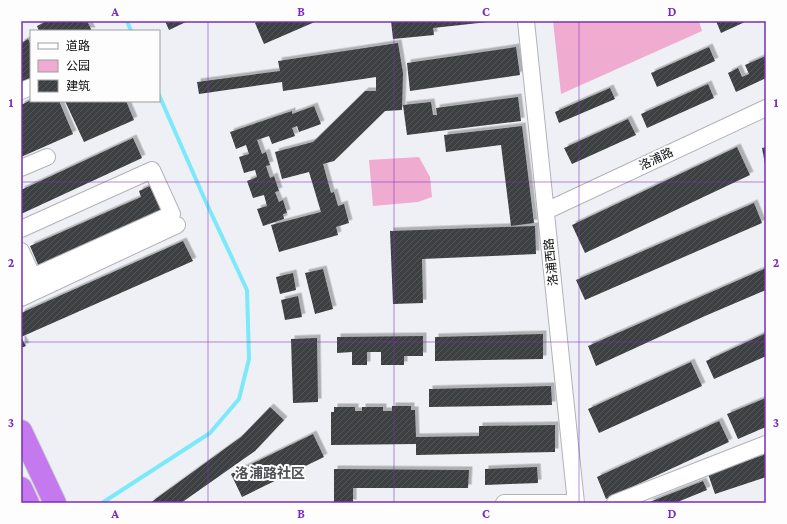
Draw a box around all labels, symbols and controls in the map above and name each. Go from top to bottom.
text: A [110,4,119,19]
text: B [297,4,305,19]
text: C [482,4,490,19]
text: D [668,4,677,19]
legend [30,30,160,102]
text: 道路 [66,39,90,53]
text: 公园 [66,59,90,73]
text: 建筑 [66,79,90,93]
text: 1 [9,95,14,110]
text: 1 [774,95,779,110]
street label: 洛浦路 [637,145,675,173]
street label: 洛浦西路 [542,237,560,287]
text: 2 [8,255,15,270]
text: 2 [773,255,780,270]
text: 3 [8,415,14,430]
text: 3 [773,415,779,430]
district label: 洛浦路社区 [235,465,305,481]
text: A [110,506,119,521]
text: B [297,506,305,521]
text: C [482,506,490,521]
text: D [668,506,677,521]

